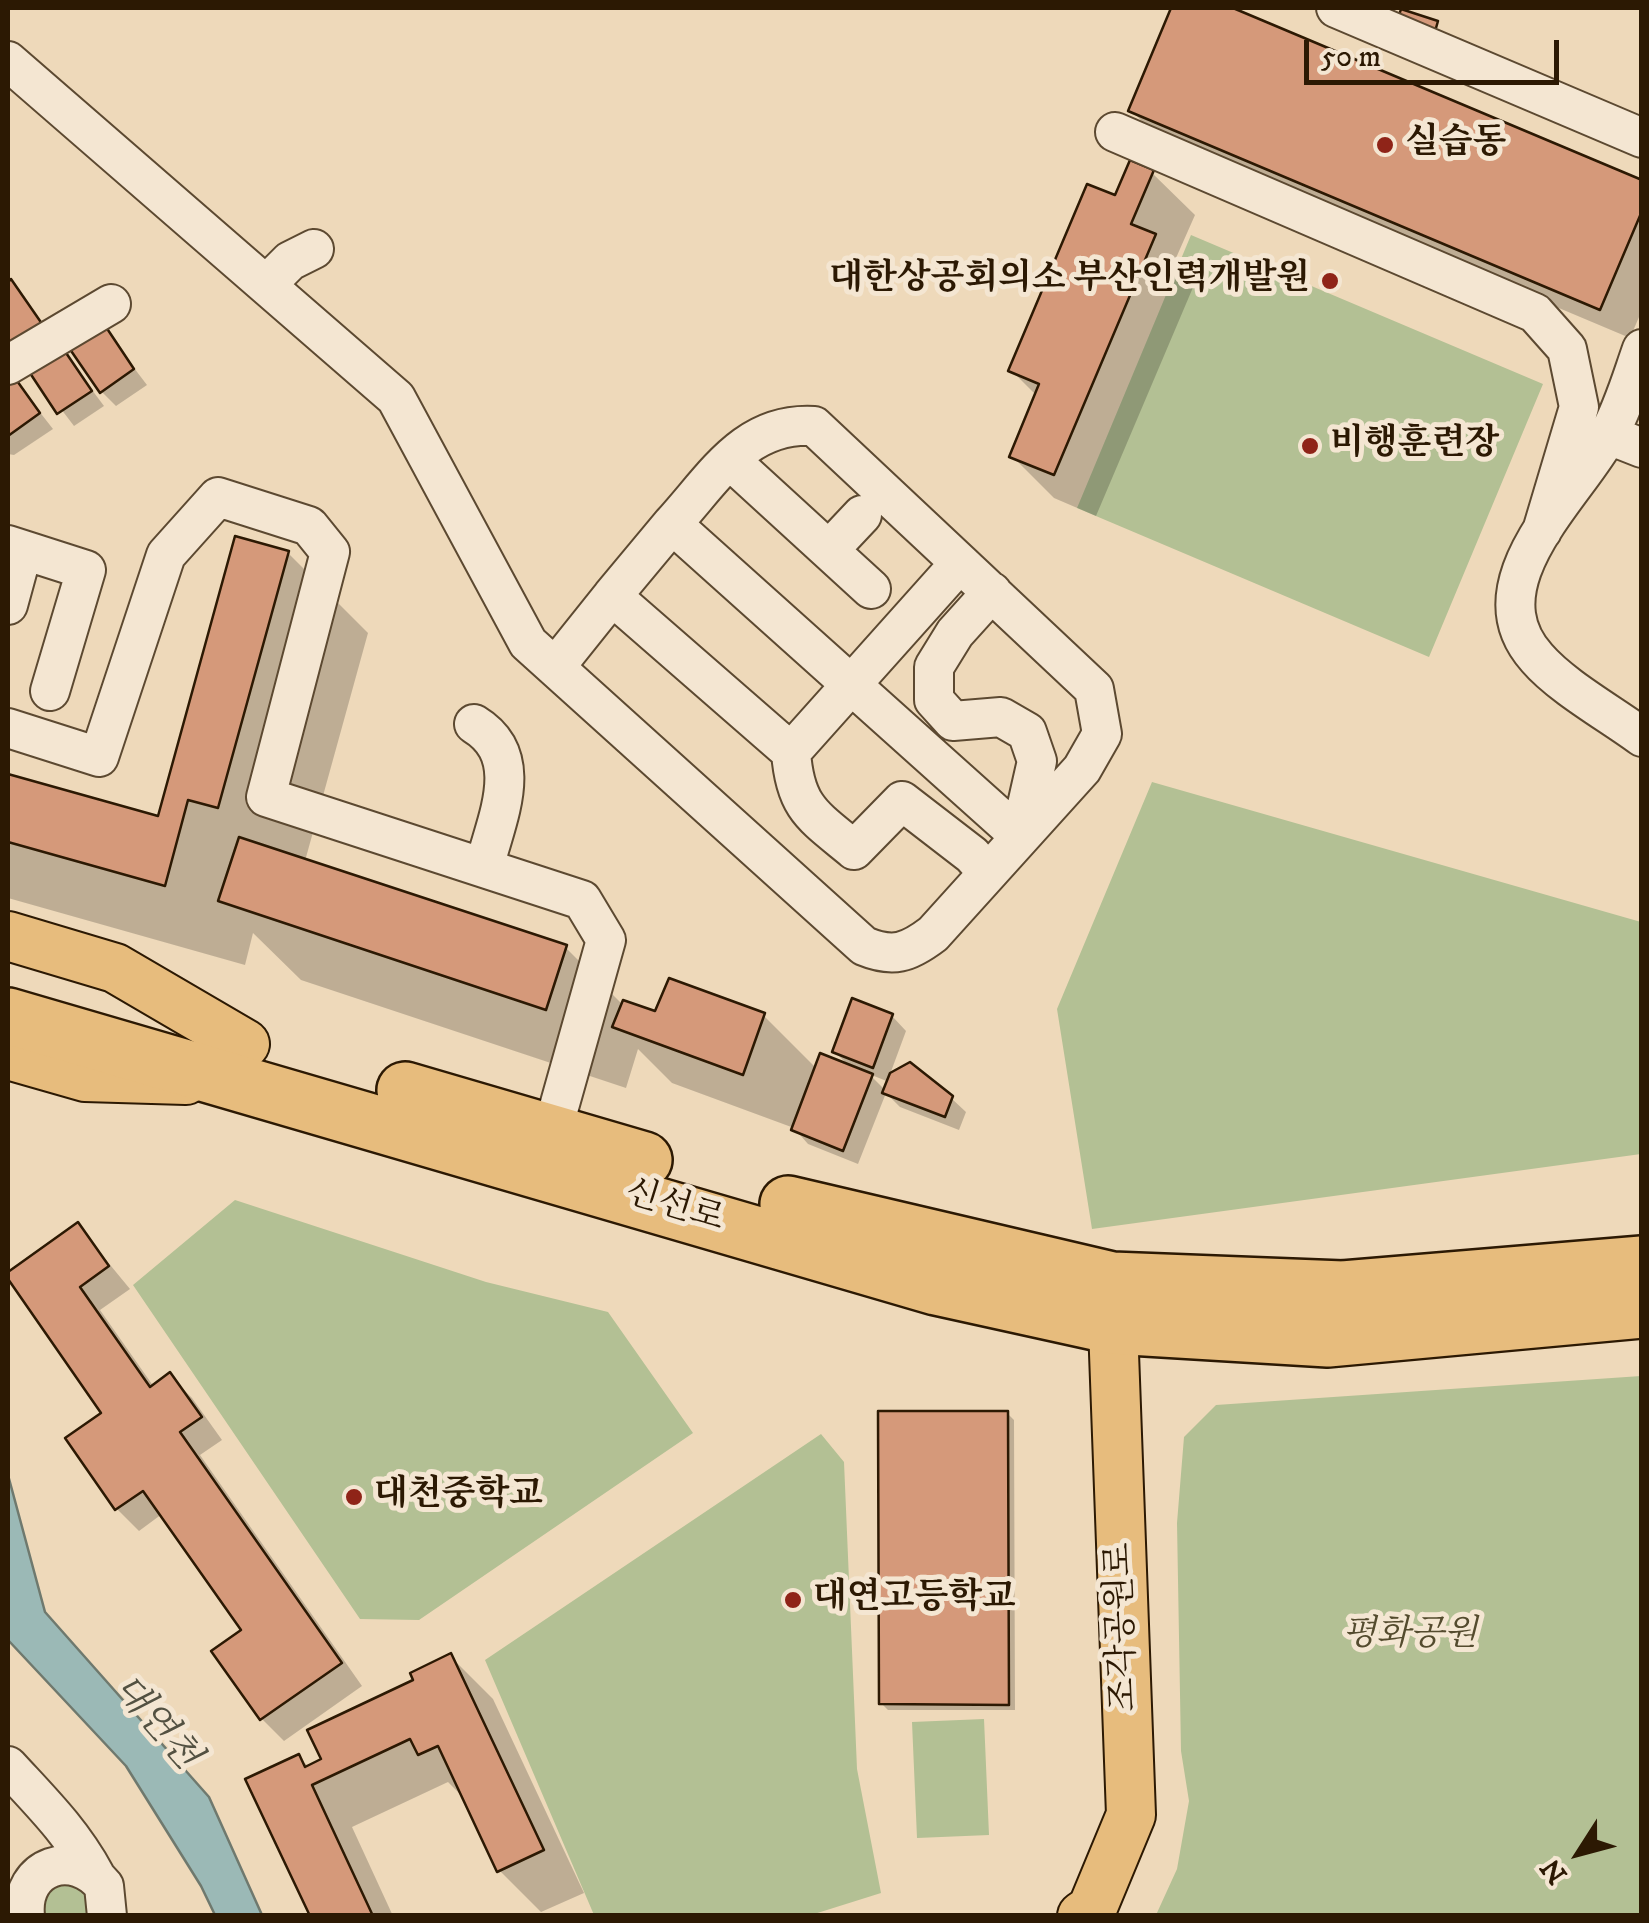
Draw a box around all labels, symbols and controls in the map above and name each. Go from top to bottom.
scale bar [1309,20,1564,82]
text: 50 m [1321,39,1381,76]
place label: 실습동 [1405,124,1506,166]
marker: 실습동 [1374,134,1396,156]
place label: 대한상공회의소 부산인력개발원 [829,260,1310,302]
marker: 대한상공회의소 부산인력개발원 [1319,270,1341,292]
place label: 비행훈련장 [1330,425,1499,467]
marker: 비행훈련장 [1299,435,1321,457]
street label: 신선로 [619,1173,729,1243]
place label: 대천중학교 [374,1476,543,1518]
marker: 대천중학교 [343,1486,365,1508]
street label: 조각공원로 [1100,1542,1148,1712]
place label: 대연고등학교 [813,1579,1016,1621]
marker: 대연고등학교 [782,1589,804,1611]
park label: 평화공원 [1342,1616,1478,1658]
water label: 대연천 [101,1667,207,1781]
north arrow [1529,1803,1629,1903]
text: N [1533,1851,1575,1891]

